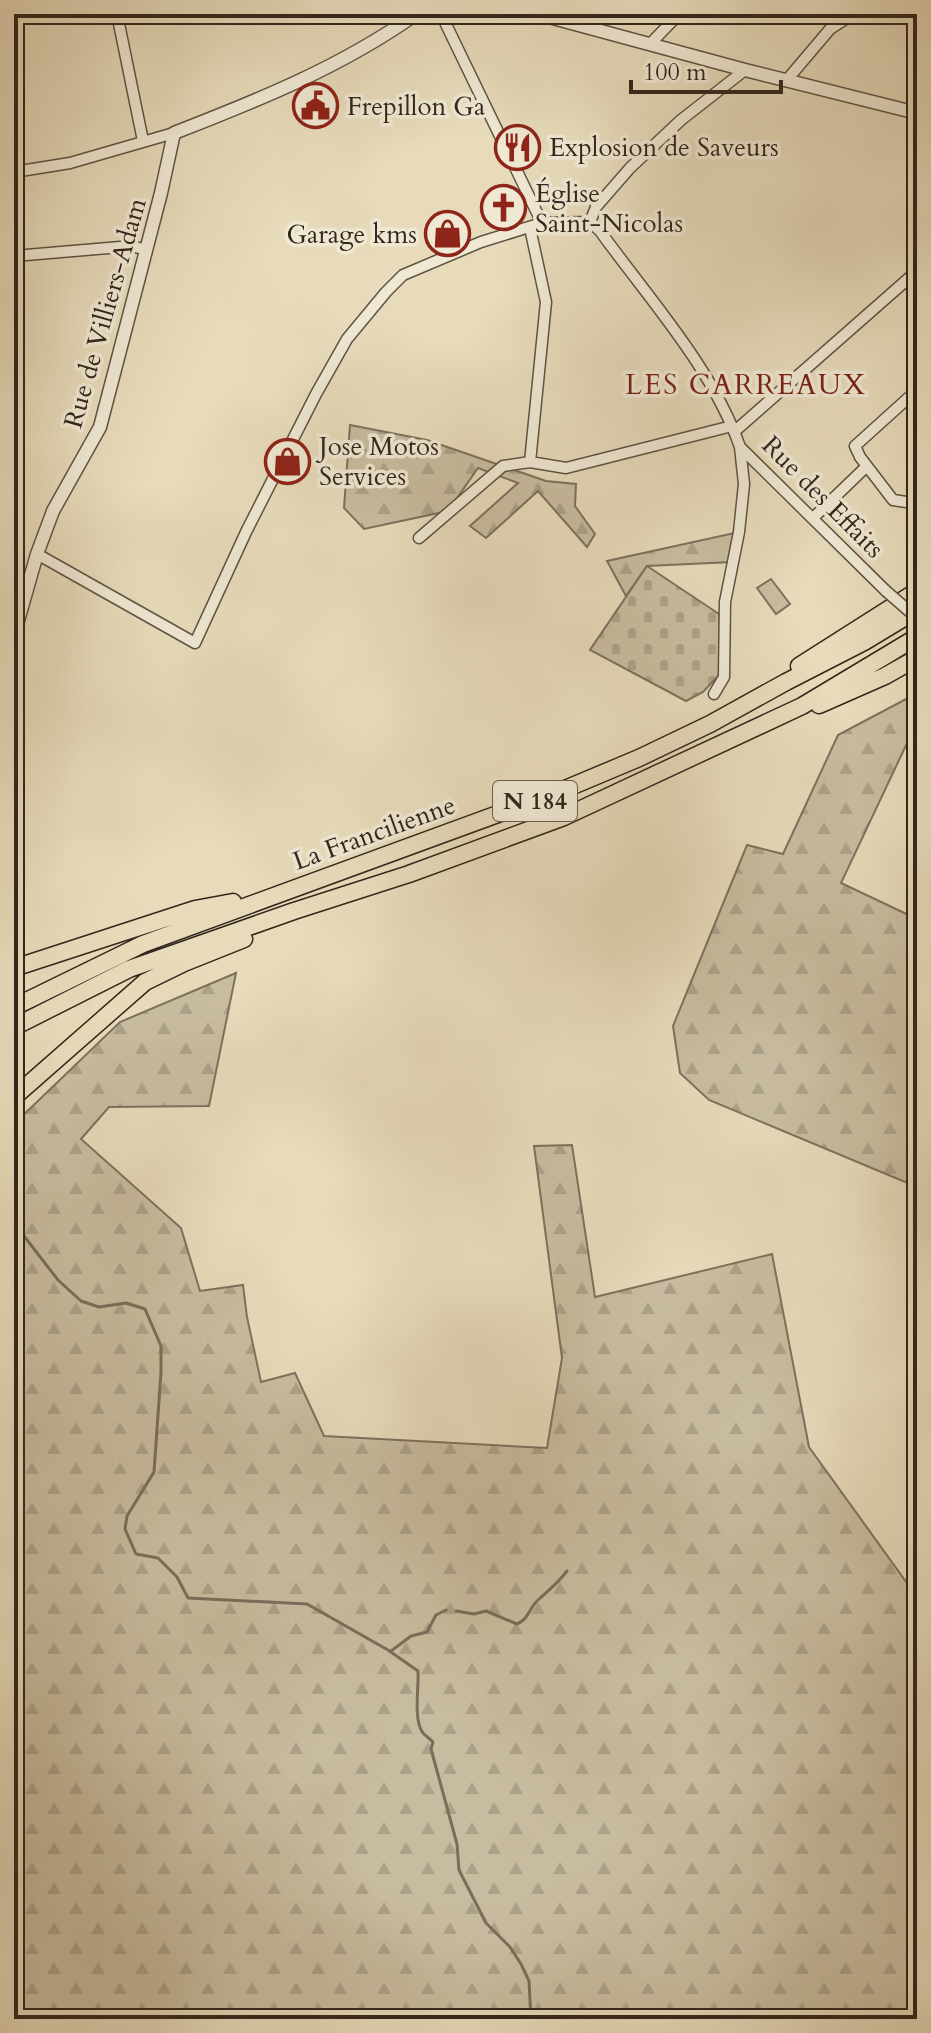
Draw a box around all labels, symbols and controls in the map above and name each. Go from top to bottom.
scale bar [631,44,781,94]
text: 100 m [643,56,707,89]
public building icon: Frepillon Ga [292,82,340,130]
place label: Frepillon Ga [347,89,485,124]
restaurant icon: Explosion de Saveurs [494,123,542,171]
place label: Explosion de Saveurs [549,130,779,165]
place label: Église Saint-Nicolas [535,176,683,241]
church icon: Église Saint-Nicolas [480,184,528,232]
street label: Rue de Villiers-Adam [55,194,155,432]
shop icon: Garage kms [424,210,472,258]
place label: Garage kms [287,217,417,252]
district label: LES CARREAUX [625,366,867,404]
street label: Rue des Effaits [754,428,892,566]
place label: Jose Motos Services [315,429,439,494]
shop icon: Jose Motos Services [264,437,312,485]
road number: N 184 [493,781,577,821]
street label: La Francilienne [288,787,460,879]

